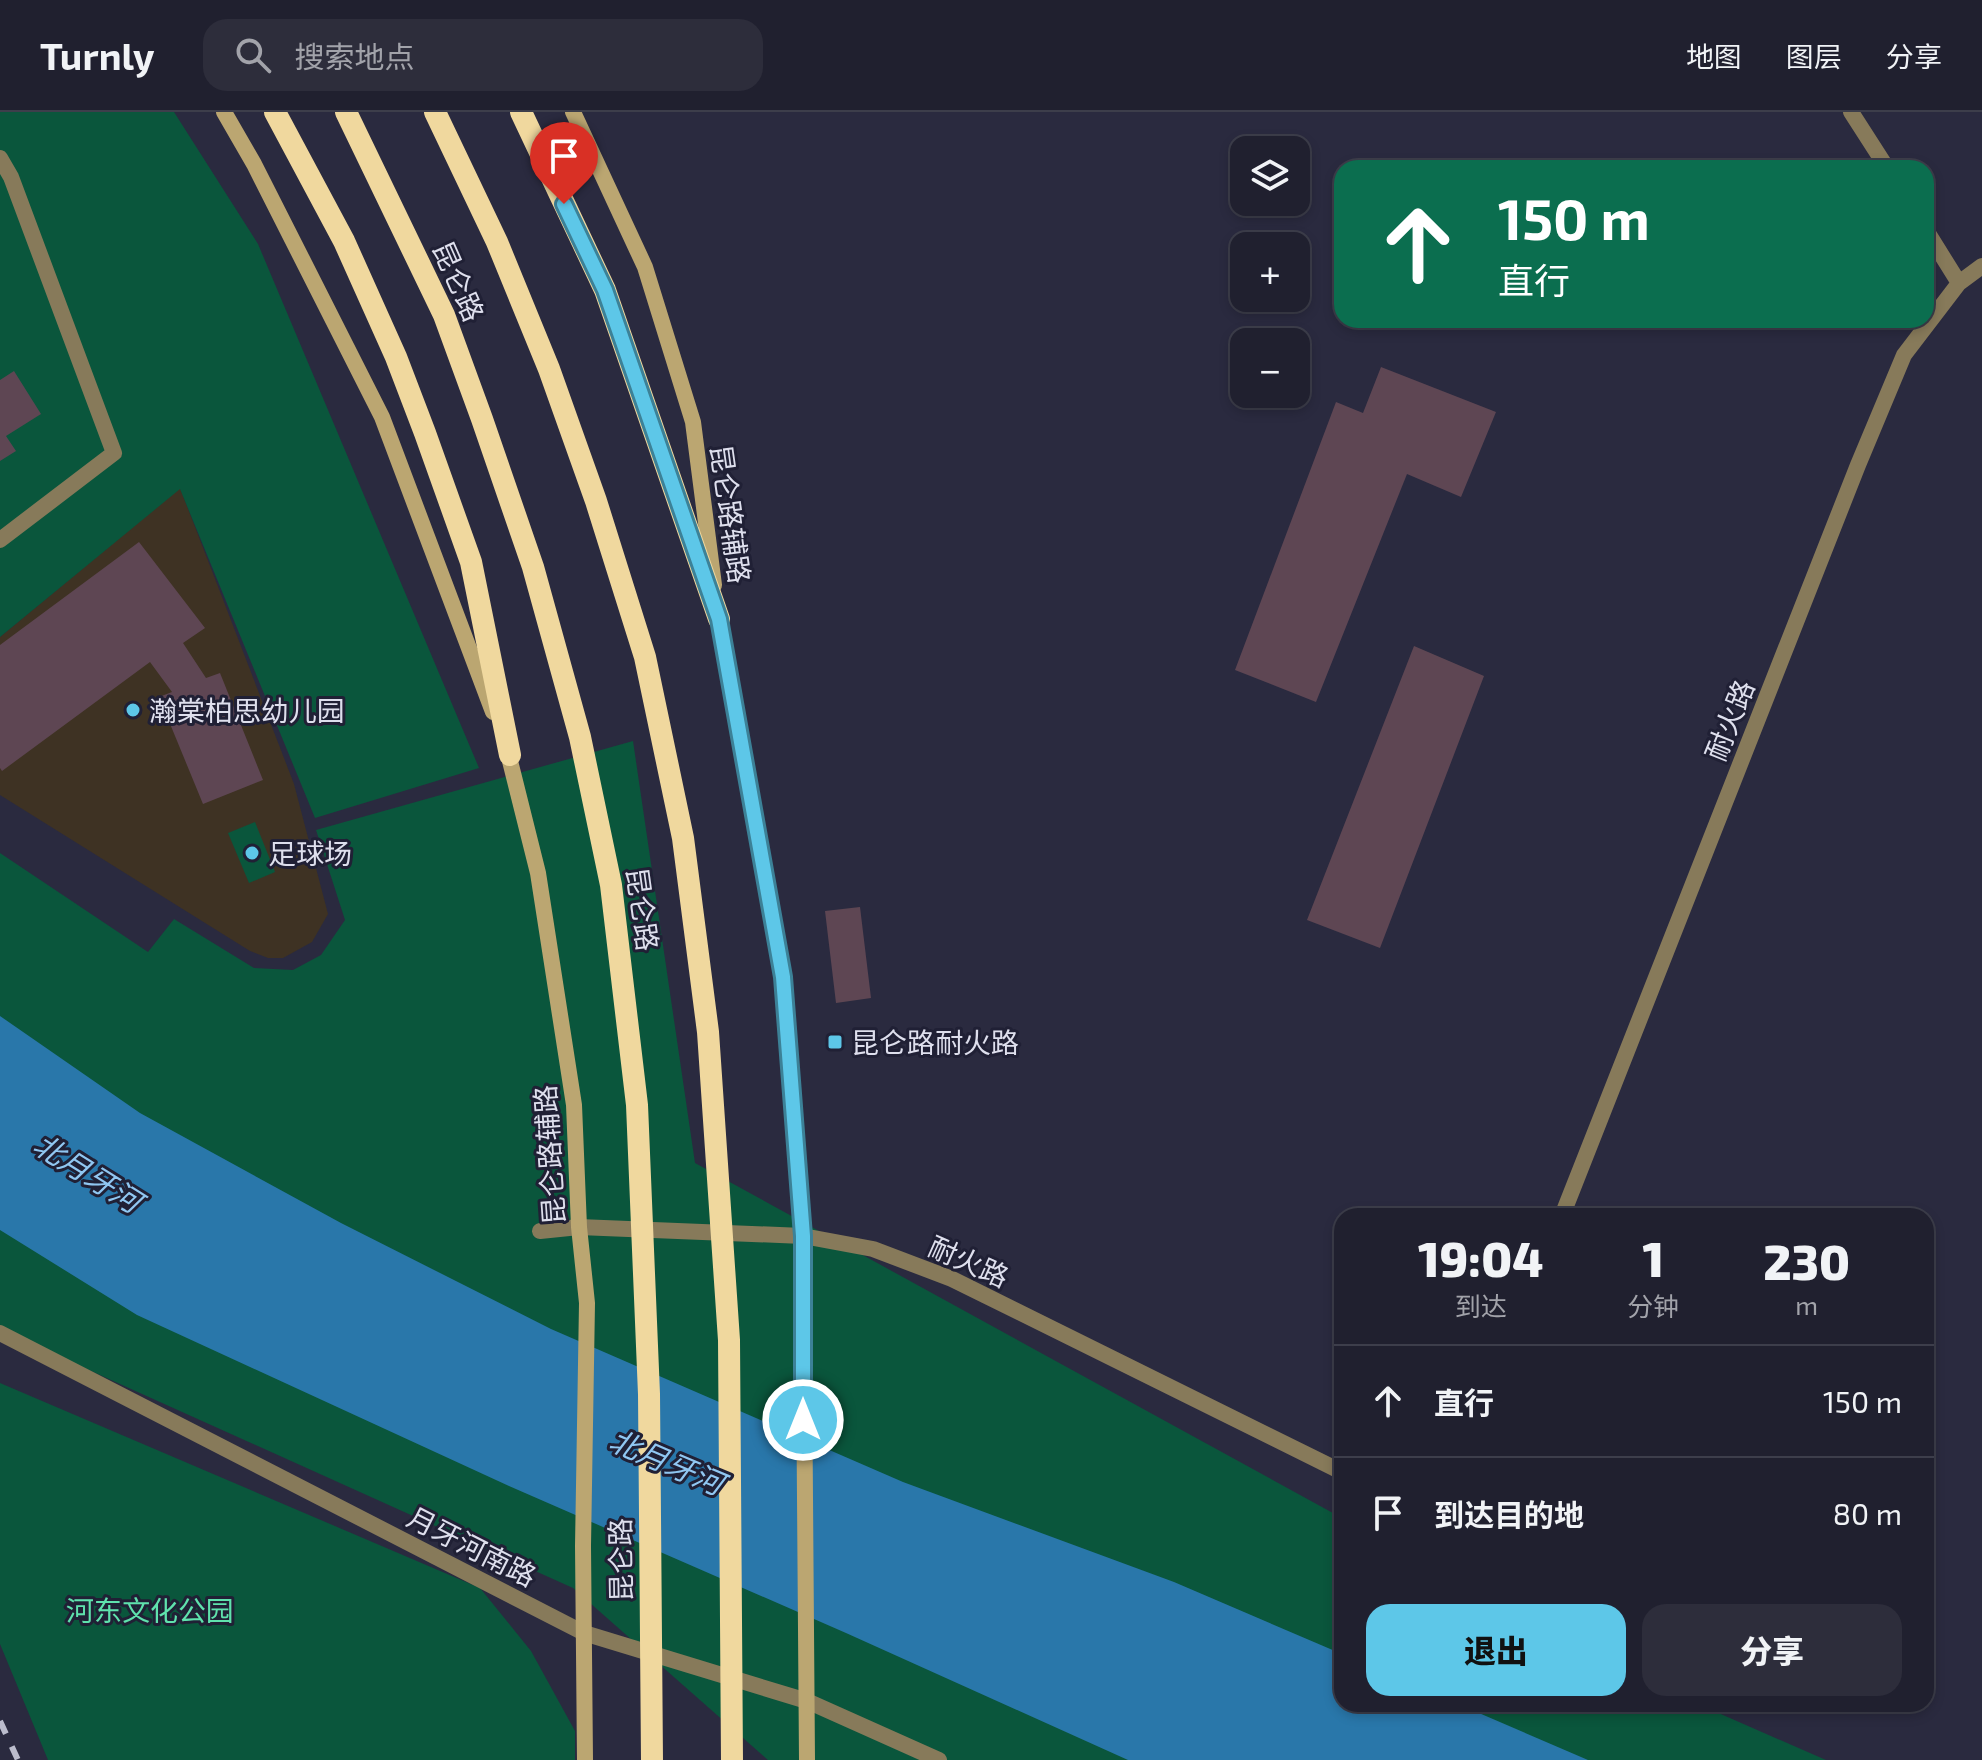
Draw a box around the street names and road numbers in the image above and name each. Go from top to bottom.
street label: 昆仑路 [426,236,492,326]
street label: 昆仑路辅路 [704,442,758,586]
street label: 耐火路 [1698,675,1760,765]
street label: 昆仑路 [620,865,666,953]
street label: 昆仑路辅路 [527,1084,571,1226]
street label: 耐火路 [924,1228,1014,1294]
street label: 月牙河南路 [402,1499,542,1593]
street label: 昆仑路 [602,1518,638,1602]

